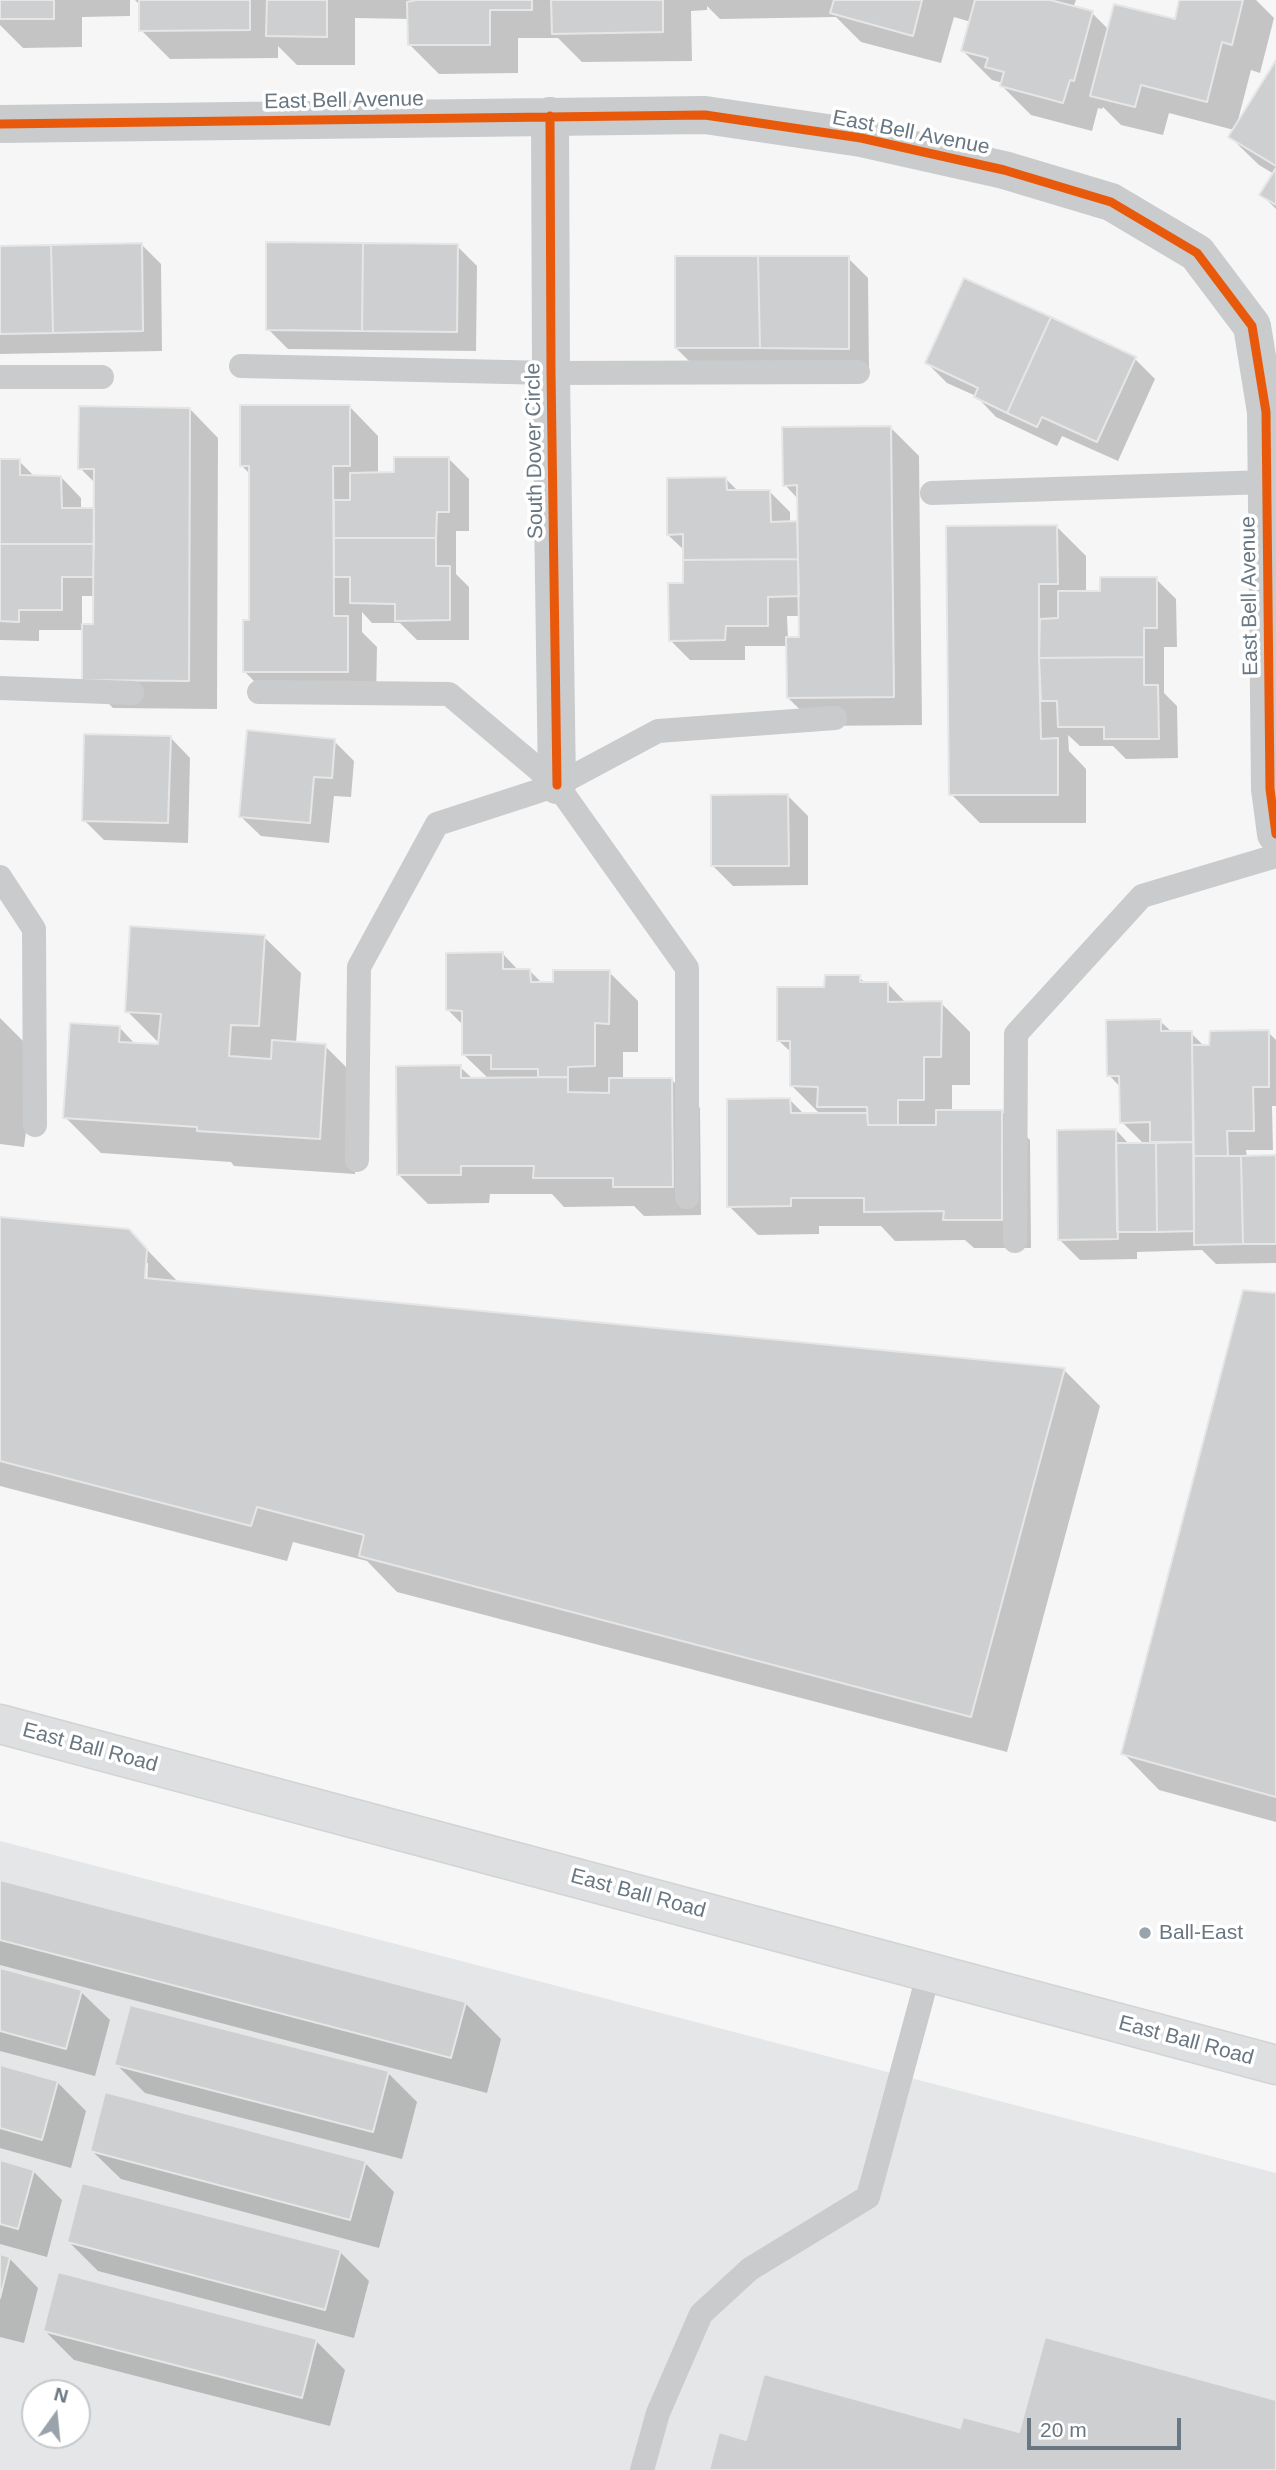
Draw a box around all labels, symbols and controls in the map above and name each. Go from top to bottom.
street label: East Bell Avenue [264,87,424,115]
street label: East Bell Avenue [830,105,992,161]
street label: South Dover Circle [521,363,549,539]
street label: East Bell Avenue [1236,516,1264,676]
street label: East Ball Road [20,1718,160,1778]
street label: East Ball Road [568,1864,708,1924]
place label: Ball-East [1159,1920,1243,1946]
marker: Ball-East [1137,1925,1153,1941]
street label: East Ball Road [1116,2011,1256,2071]
north arrow [21,2379,91,2449]
text: N [52,2383,70,2407]
scale bar [1031,2404,1185,2448]
text: 20 m [1040,2418,1087,2441]

